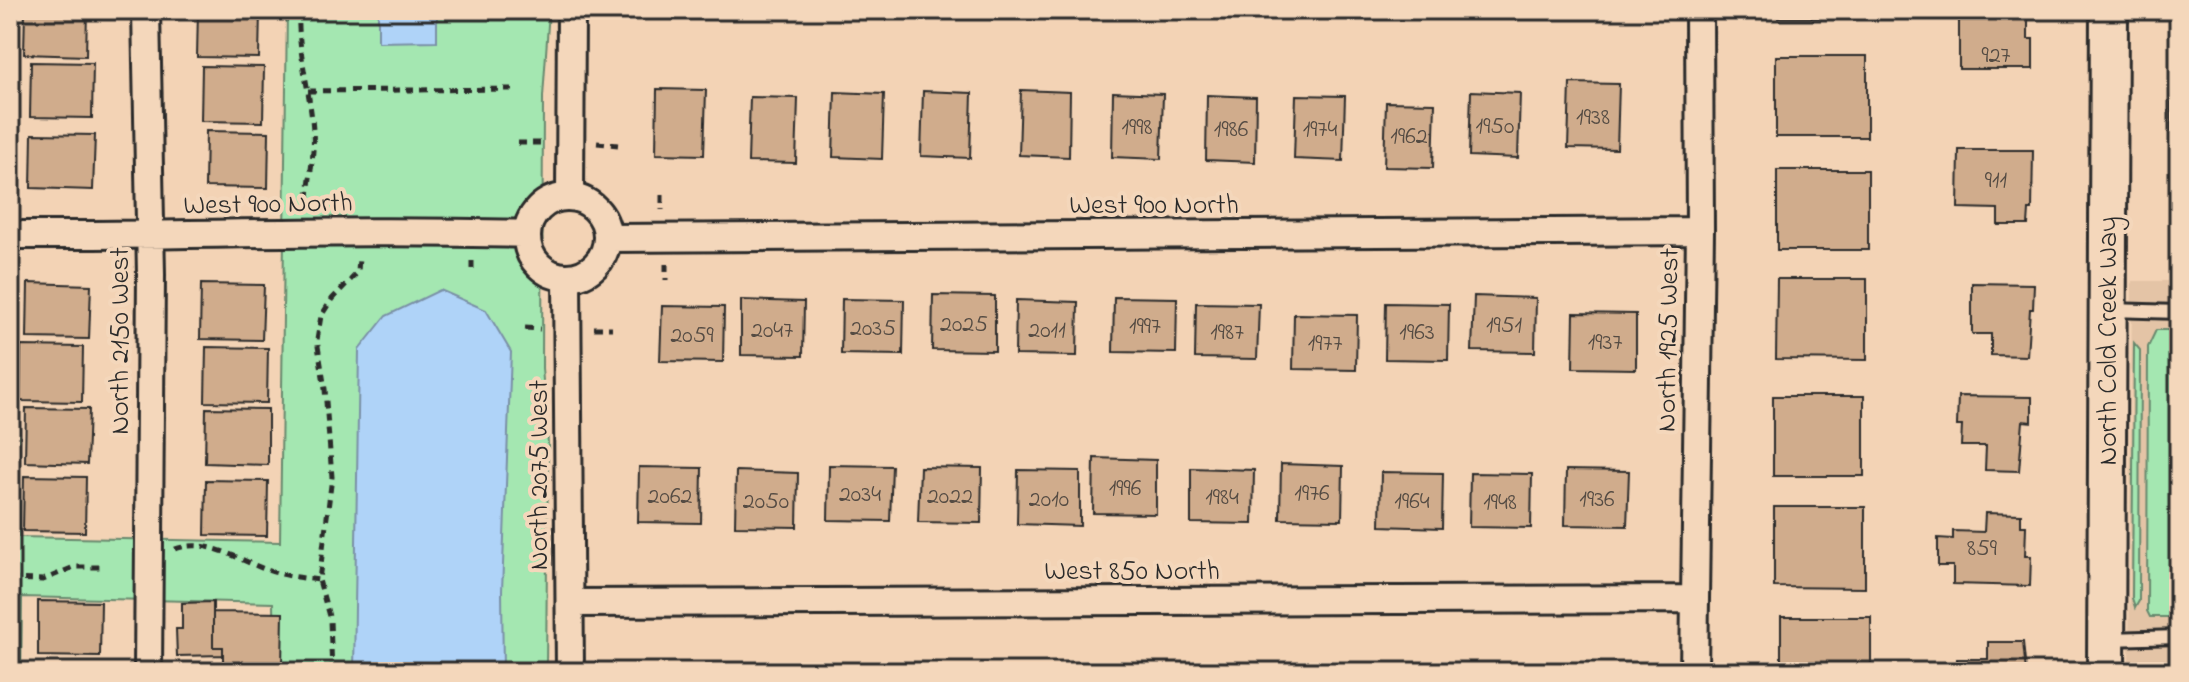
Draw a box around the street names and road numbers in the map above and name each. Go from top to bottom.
street label: West 900 North [183,184,353,227]
street label: West 900 North [1069,186,1239,227]
street label: North Cold Creek Way [2089,216,2130,466]
street label: North 2150 West [101,247,142,435]
street label: North 1925 West [1647,248,1692,432]
street label: North 2075 West [520,380,561,570]
street label: West 850 North [1044,552,1220,593]

